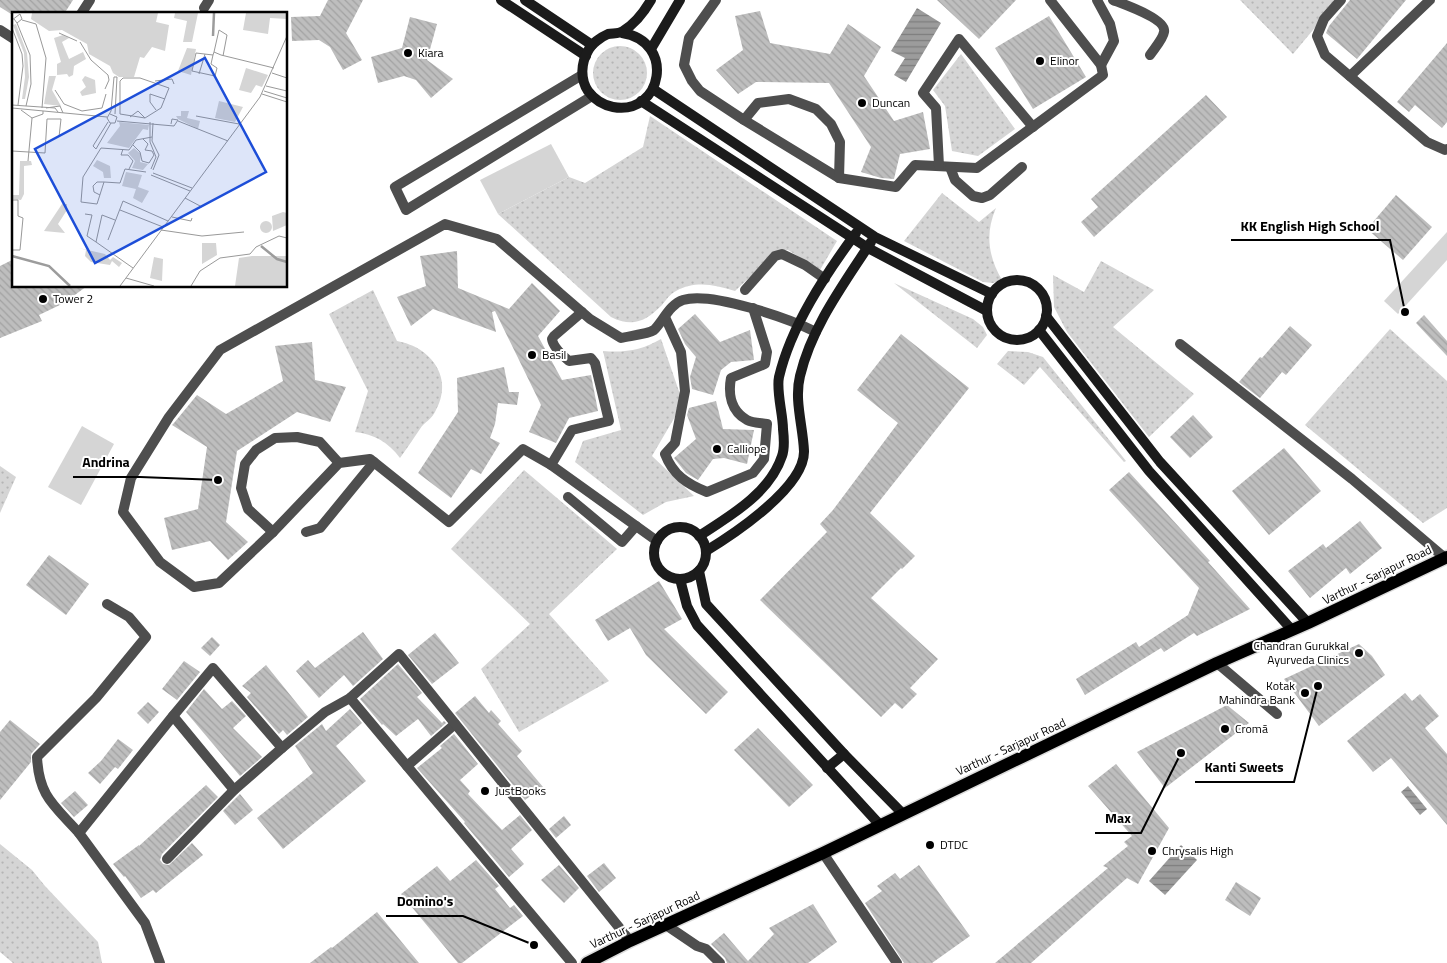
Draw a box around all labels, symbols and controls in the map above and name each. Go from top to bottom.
inset map [12,12,288,288]
place label: Kiara [418,43,444,62]
marker: Kiara [402,47,414,59]
place label: Elinor [1050,51,1079,70]
marker: Elinor [1034,55,1046,67]
place label: Duncan [872,93,910,112]
marker: Duncan [856,97,868,109]
callout: KK English High School [1231,211,1390,240]
text: KK English High School [1240,215,1380,236]
place label: Tower 2 [53,289,93,308]
marker: Tower 2 [37,293,49,305]
place label: Basil [542,345,566,364]
marker: Basil [526,349,538,361]
place label: Calliope [727,439,766,458]
marker: Calliope [711,443,723,455]
callout: Andrina [73,448,140,477]
text: Andrina [82,451,130,472]
street label: Varthur - Sarjapur Road [1319,540,1435,609]
place label: Chandran Gurukkal Ayurveda Clinics [1253,636,1349,669]
marker: Chandran Gurukkal Ayurveda Clinics [1353,647,1365,659]
place label: Kotak Mahindra Bank [1219,676,1295,709]
marker: Kotak Mahindra Bank [1299,687,1311,699]
street label: Varthur - Sarjapur Road [953,713,1069,780]
place label: Cromā [1235,719,1268,738]
marker: Cromā [1219,723,1231,735]
callout: Kanti Sweets [1195,753,1294,782]
text: Kanti Sweets [1204,756,1284,777]
place label: JustBooks [495,781,546,800]
marker: JustBooks [479,785,491,797]
callout: Max [1095,804,1141,833]
text: Max [1105,807,1131,828]
place label: DTDC [940,835,969,854]
marker: DTDC [924,839,936,851]
place label: Chrysalis High [1162,841,1233,860]
marker: Chrysalis High [1146,845,1158,857]
street label: Varthur - Sarjapur Road [587,886,703,953]
callout: Domino's [386,887,463,916]
text: Domino's [397,890,454,911]

